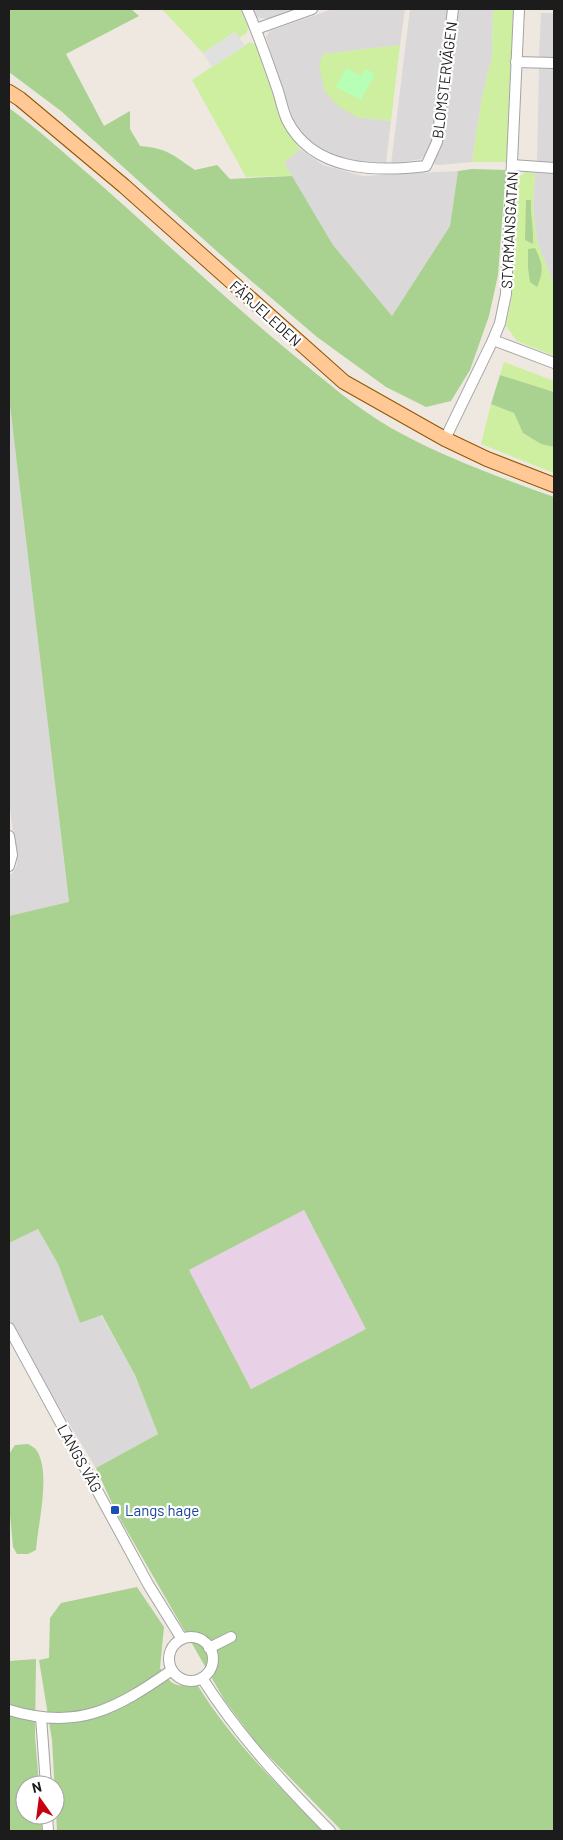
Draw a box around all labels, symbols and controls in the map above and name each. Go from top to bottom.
street label: BLOMSTERVÄGEN [428,20,460,140]
street label: STYRMANSGATAN [497,171,521,289]
street label: FÄRJELEDEN [227,276,305,350]
street label: LANGS VÄG [54,1421,106,1495]
place label: Langs hage [125,1501,199,1519]
marker: Langs hage [109,1504,121,1516]
north arrow [15,1775,65,1825]
text: N [30,1778,43,1796]

